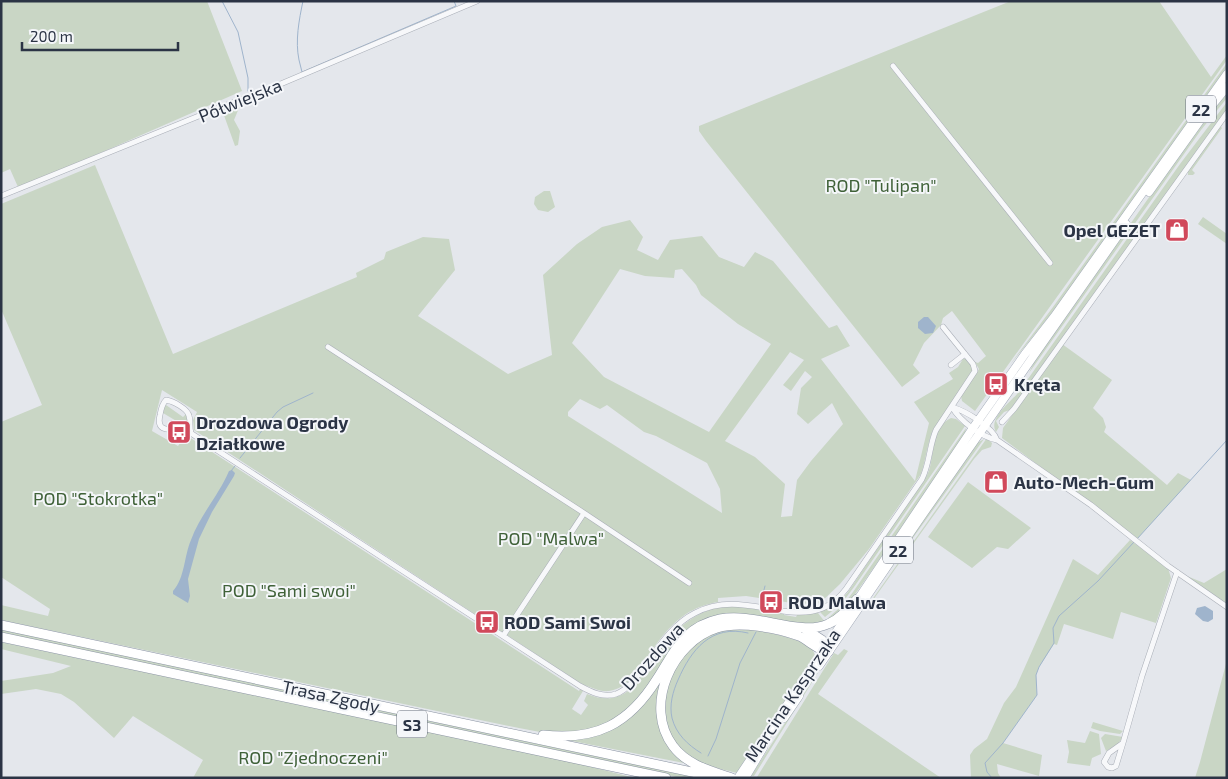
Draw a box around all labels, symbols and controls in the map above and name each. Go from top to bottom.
scale bar [22,20,179,52]
text: 200 m [30,27,73,45]
street label: Półwiejska [195,73,285,127]
road number: 22 [1186,96,1216,122]
park label: ROD "Tulipan" [825,174,937,196]
shop icon: Opel GEZET [1164,217,1190,243]
place label: Opel GEZET [1063,219,1160,241]
bus stop icon: Kręta [983,371,1009,397]
place label: Kręta [1014,373,1061,395]
place label: Drozdowa Ogrody Działkowe [196,411,349,454]
bus stop icon: Drozdowa Ogrody Działkowe [166,419,192,445]
shop icon: Auto-Mech-Gum [983,469,1009,495]
place label: Auto-Mech-Gum [1014,471,1154,493]
park label: POD "Stokrotka" [33,487,163,509]
park label: POD "Malwa" [498,527,604,549]
road number: 22 [883,536,913,564]
park label: POD "Sami swoi" [222,579,356,601]
bus stop icon: ROD Malwa [758,589,784,615]
place label: ROD Malwa [788,591,886,613]
bus stop icon: ROD Sami Swoi [474,609,500,635]
place label: ROD Sami Swoi [504,611,631,633]
street label: Drozdowa [616,618,688,694]
street label: Marcina Kasprzaka [739,624,845,766]
street label: Trasa Zgody [280,675,382,717]
road number: S3 [397,711,427,738]
park label: ROD "Zjednoczeni" [238,746,388,768]

